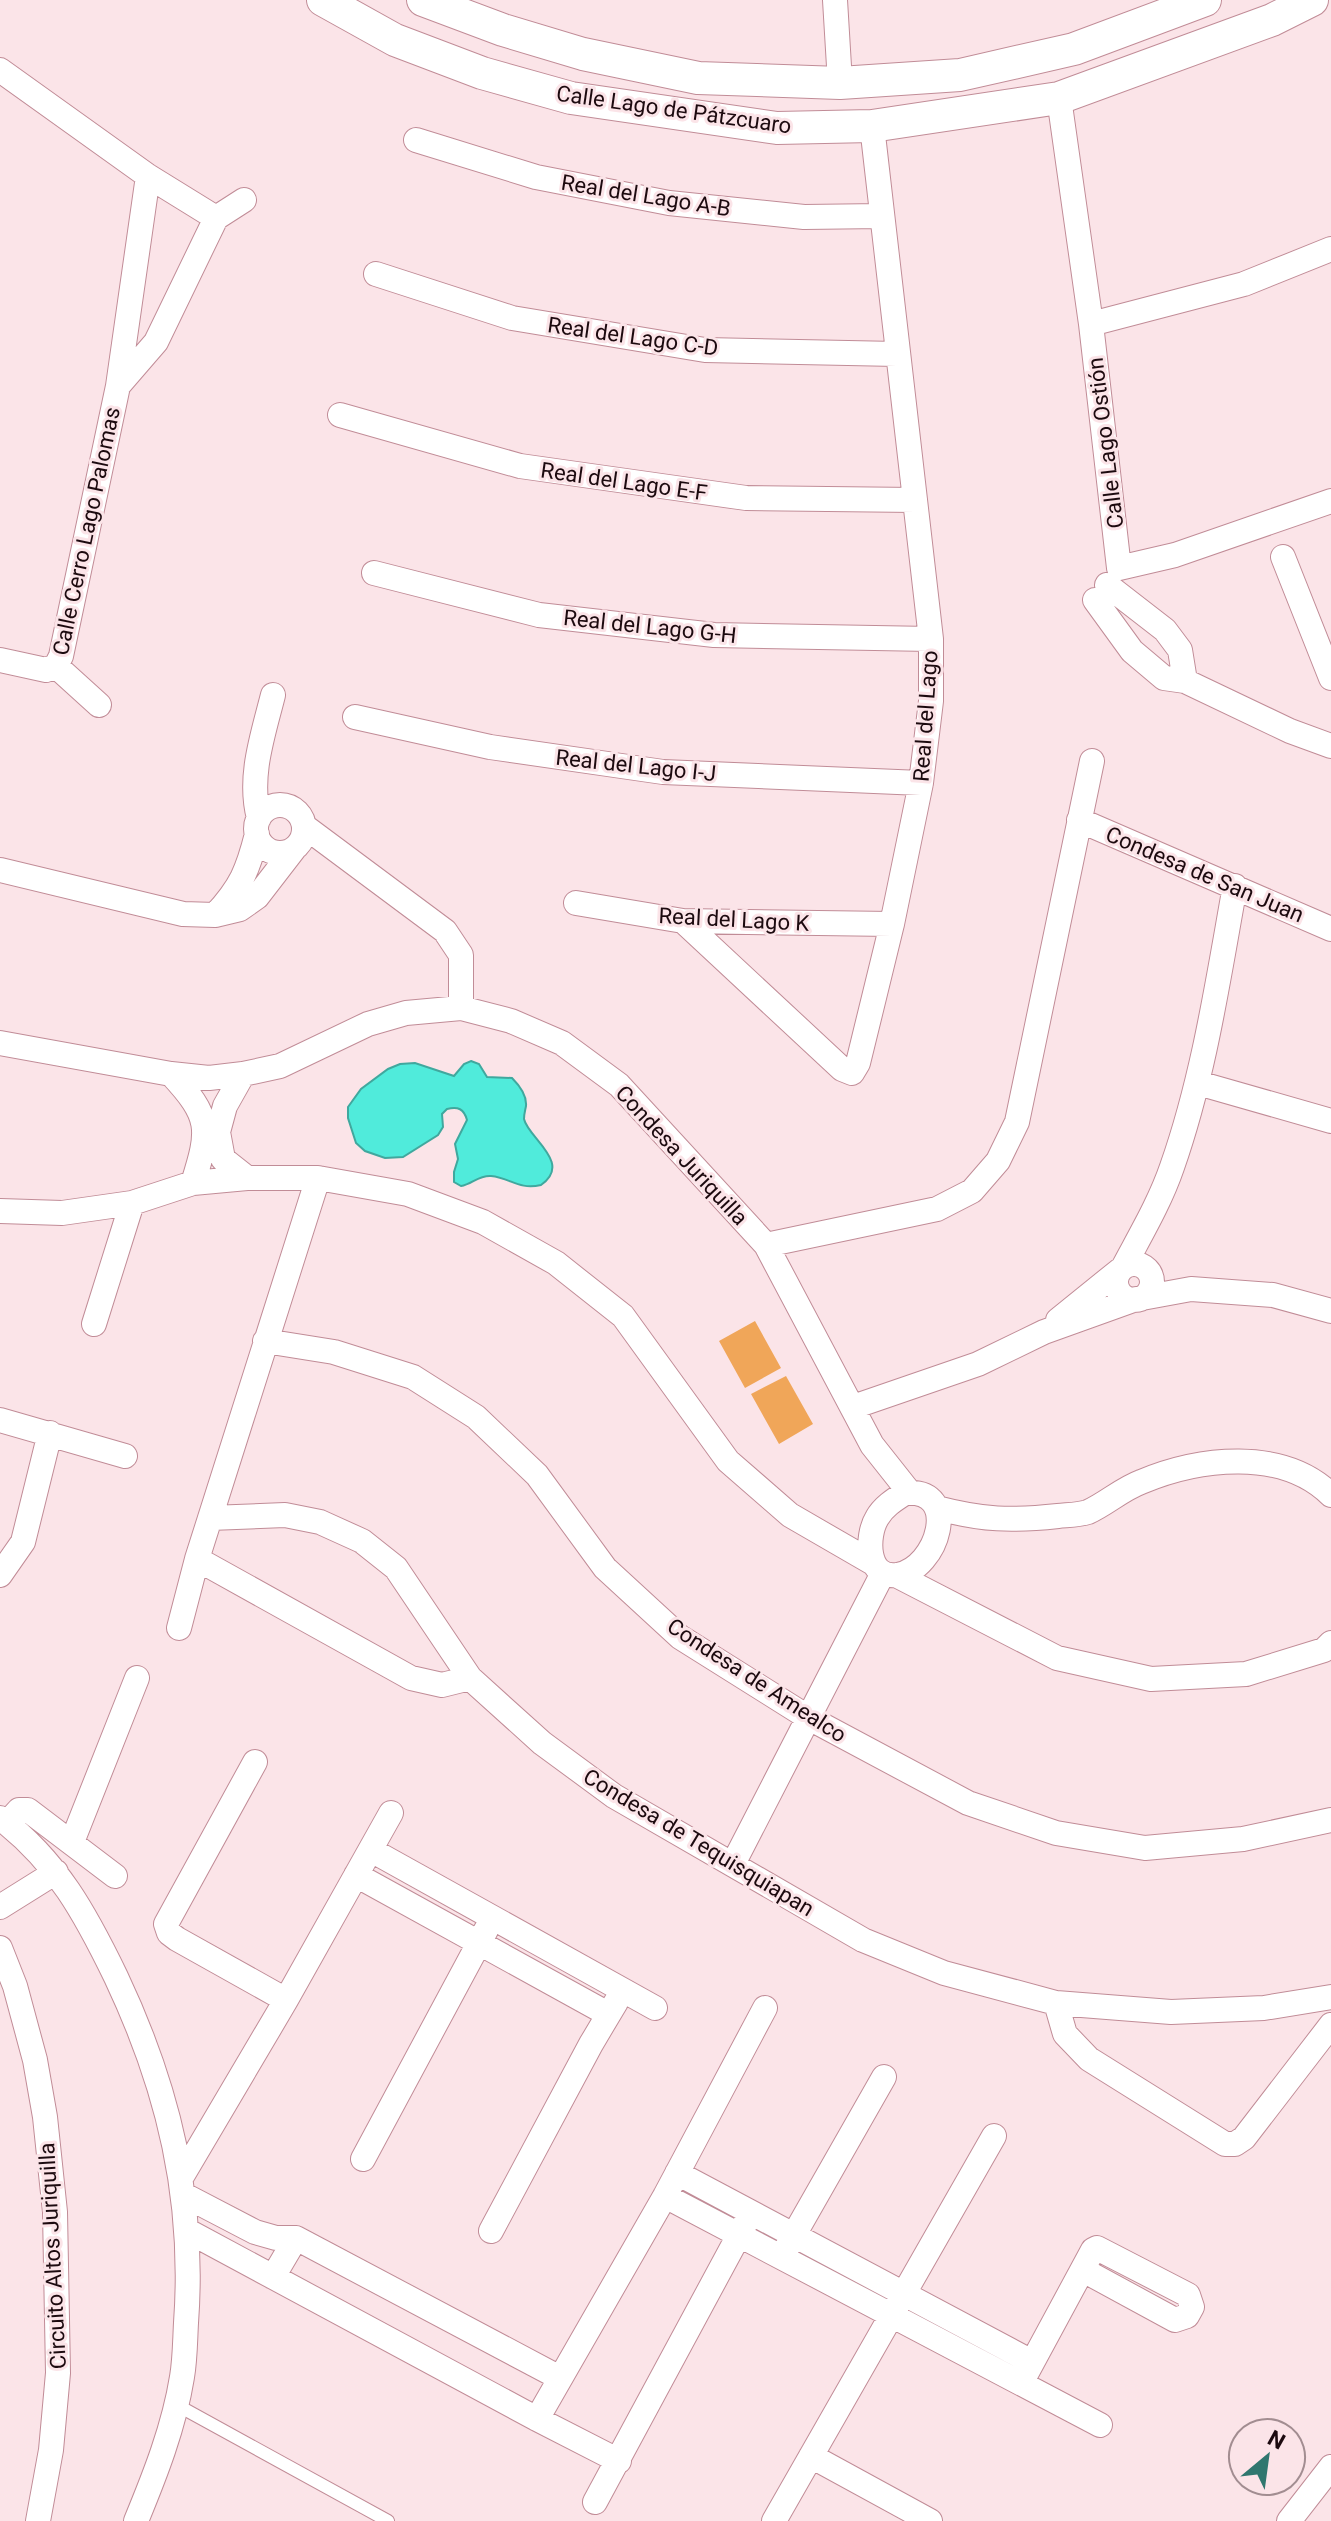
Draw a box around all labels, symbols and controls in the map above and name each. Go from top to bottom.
street label: Calle Lago de Pátzcuaro [555,81,793,138]
street label: Real del Lago A-B [559,170,732,221]
street label: Real del Lago C-D [546,312,720,361]
street label: Calle Lago Ostión [1083,356,1128,530]
street label: Calle Cerro Lago Palomas [48,405,125,658]
street label: Real del Lago E-F [539,457,709,506]
street label: Real del Lago G-H [562,605,738,648]
street label: Real del Lago [908,650,943,783]
street label: Real del Lago I-J [554,745,717,786]
street label: Condesa de San Juan [1102,821,1307,927]
street label: Real del Lago K [658,903,810,936]
street label: Condesa Juriquilla [611,1080,753,1230]
street label: Condesa de Amealco [663,1613,851,1748]
street label: Condesa de Tequisquiapan [579,1764,819,1921]
street label: Circuito Altos Juriquilla [34,2142,71,2370]
north arrow [1227,2417,1307,2497]
text: N [1264,2425,1289,2455]

